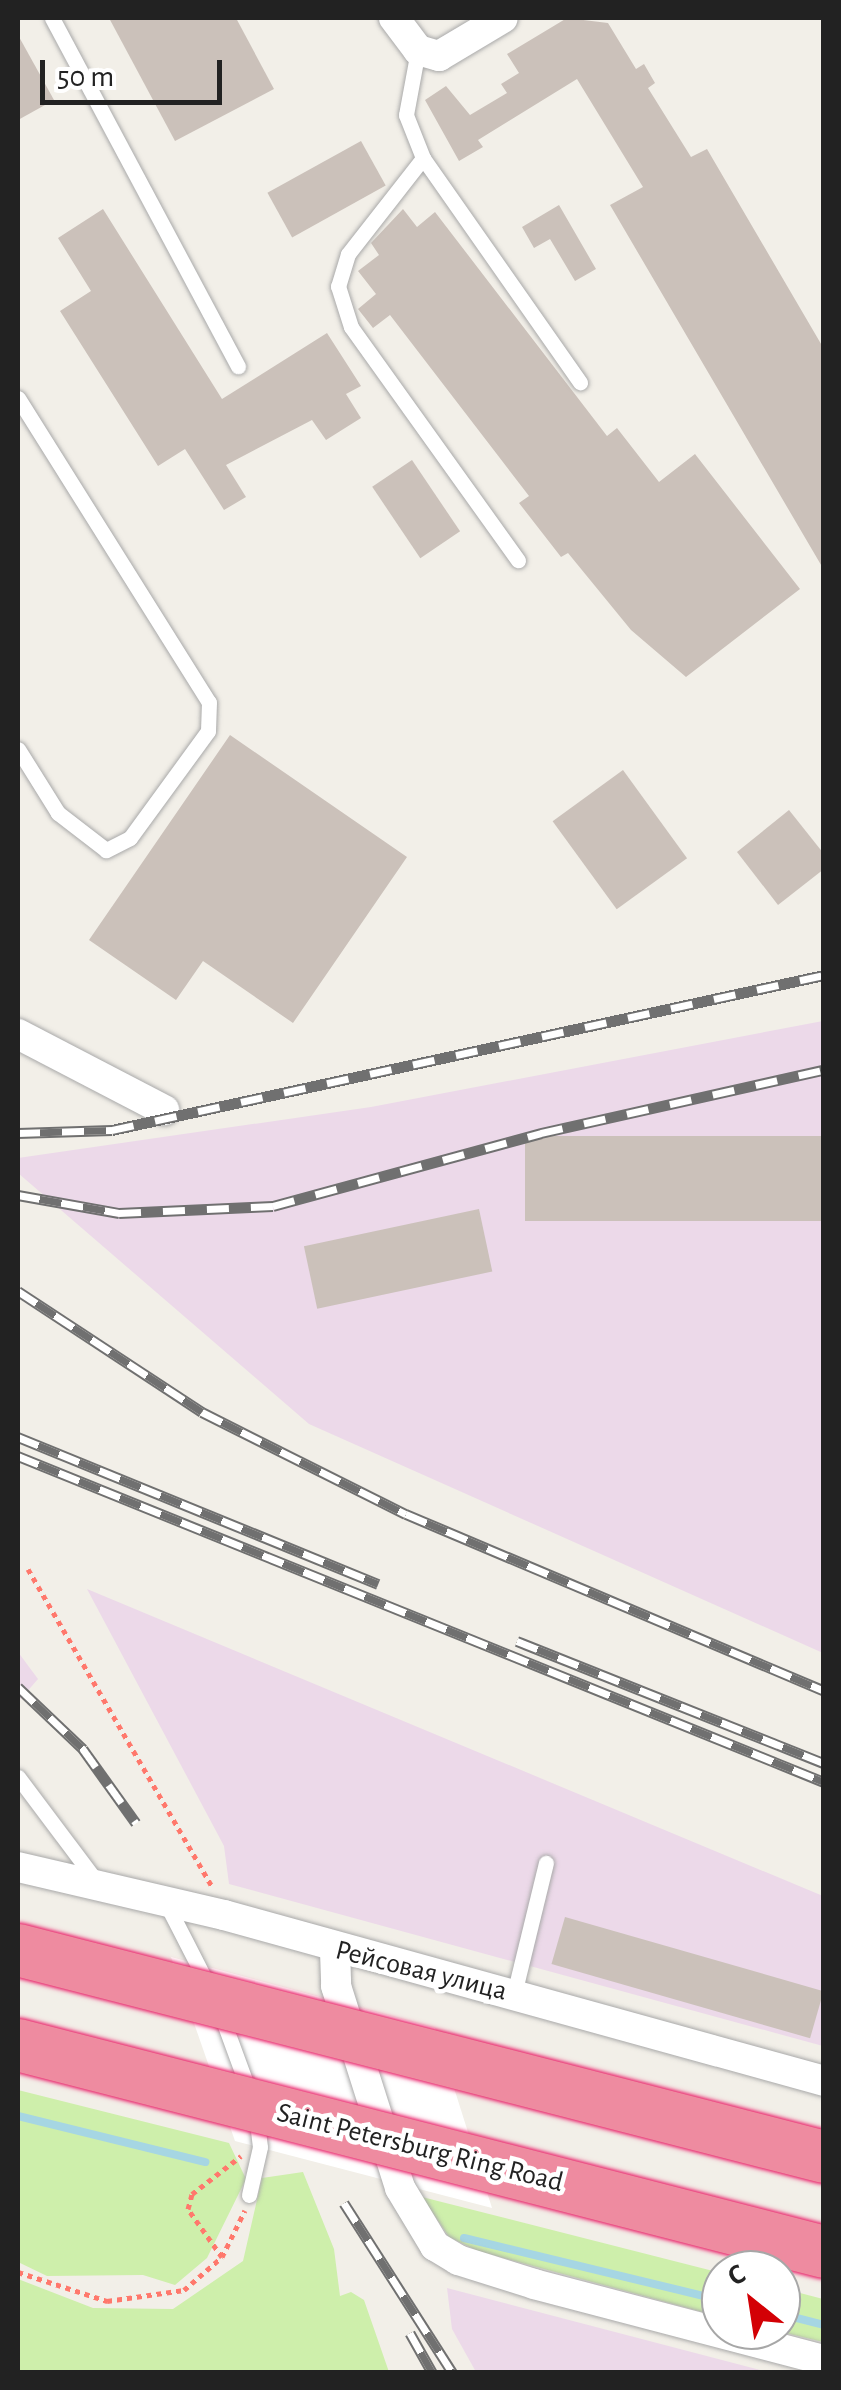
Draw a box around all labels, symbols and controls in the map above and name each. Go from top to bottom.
scale bar [45,40,228,102]
text: 50 m [57,62,114,92]
street label: Рейсовая улица [332,1933,510,2009]
street label: Saint Petersburg Ring Road [273,2096,567,2200]
north arrow [701,2250,801,2350]
text: С [723,2260,751,2292]

